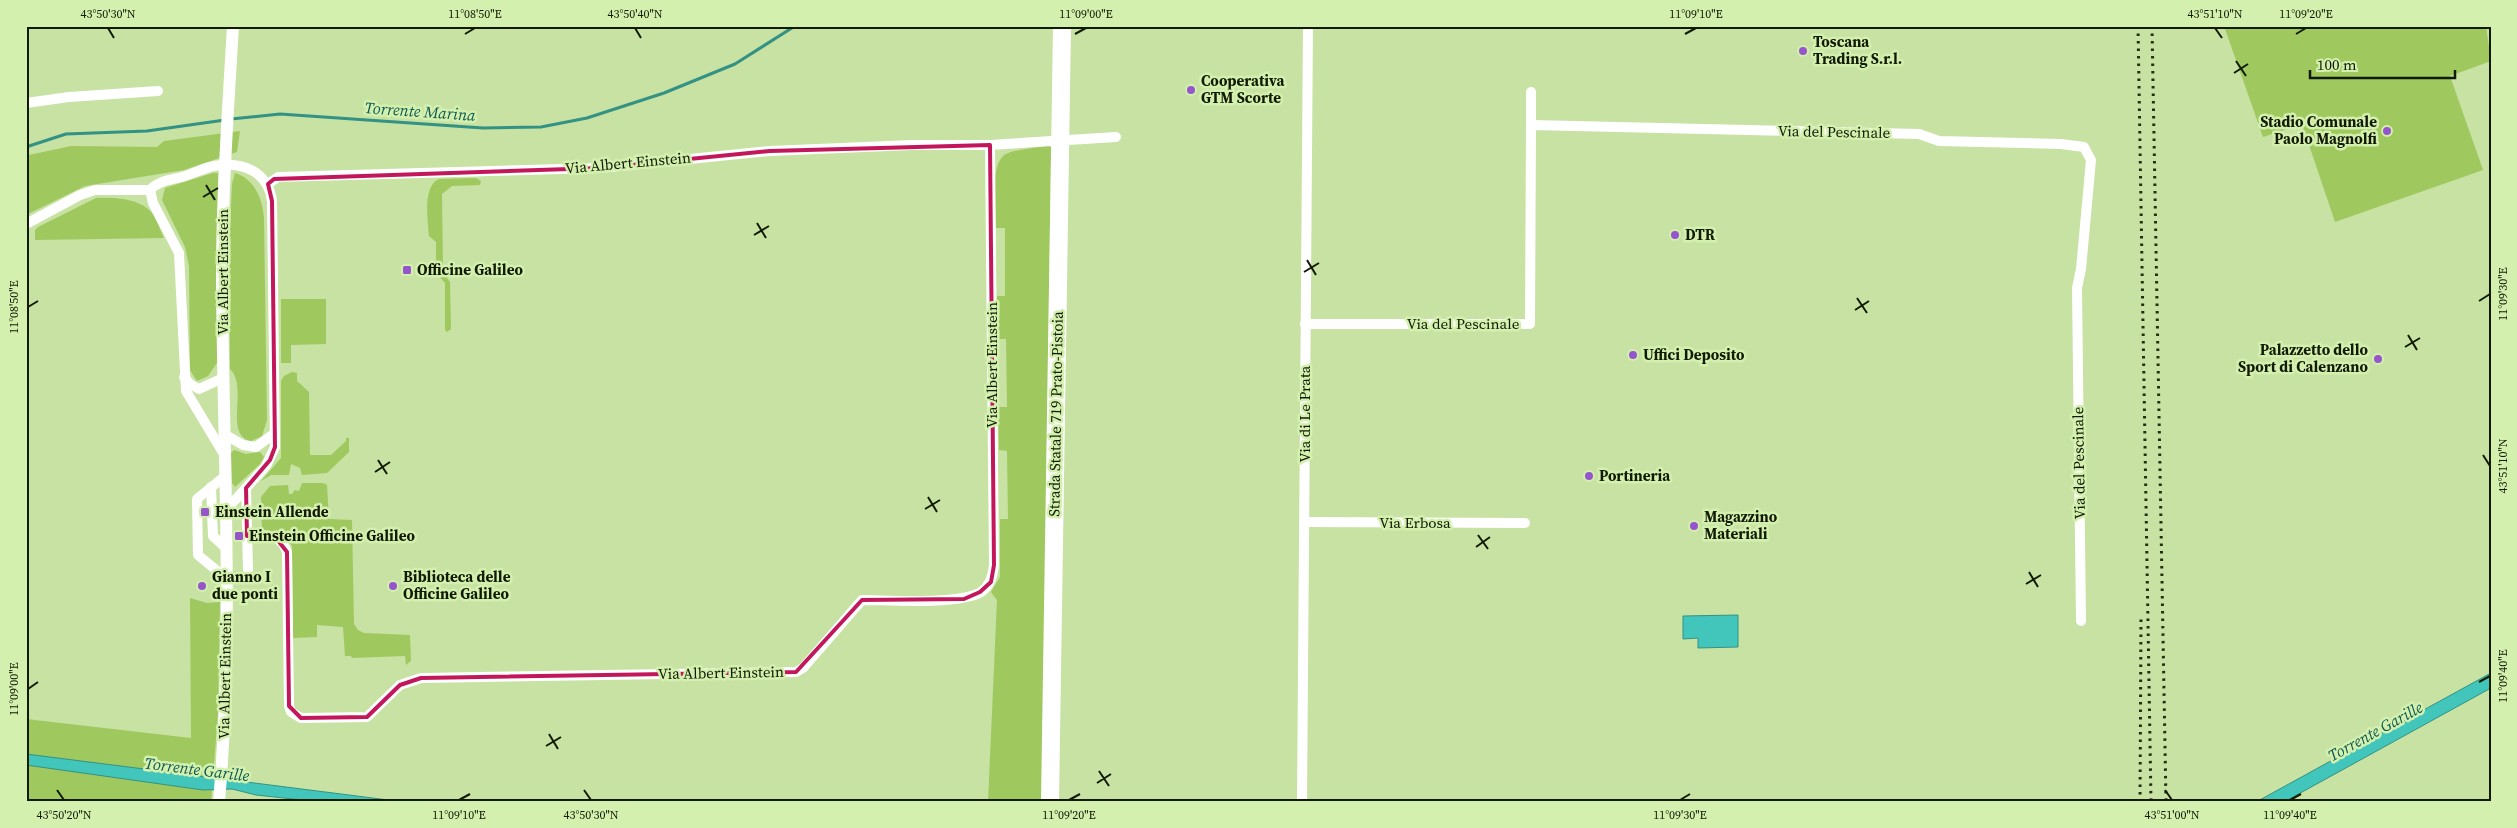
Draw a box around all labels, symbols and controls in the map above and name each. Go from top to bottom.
text: 43°50'30"N [80,6,136,22]
text: 11°08'50"E [448,6,502,22]
text: 43°50'40"N [607,6,663,22]
text: 11°09'00"E [1059,6,1113,22]
text: 11°09'10"E [1669,6,1723,22]
text: 43°51'10"N [2187,6,2243,22]
text: 11°09'20"E [2279,6,2333,22]
place label: Toscana Trading S.r.l. [1813,31,1902,69]
marker: Toscana Trading S.r.l. [1797,45,1809,57]
scale bar [2310,48,2454,80]
text: 100 m [2317,54,2357,75]
place label: Cooperativa GTM Scorte [1201,70,1285,108]
marker: Cooperativa GTM Scorte [1185,84,1197,96]
water label: Torrente Marina [364,96,477,126]
place label: Stadio Comunale Paolo Magnolfi [2260,111,2378,149]
street label: Via del Pescinale [1778,120,1891,143]
marker: Stadio Comunale Paolo Magnolfi [2381,125,2393,137]
street label: Via Albert Einstein [564,147,692,178]
street label: Via Albert Einstein [212,209,233,335]
place label: DTR [1685,224,1716,245]
marker: DTR [1669,229,1681,241]
place label: Officine Galileo [417,259,523,280]
marker: Officine Galileo [401,264,413,276]
text: 11°09'30"E [2495,267,2511,321]
text: 11°08'50"E [6,280,22,334]
street label: Via Albert Einstein [981,302,1002,428]
street label: Strada Statale 719 Prato-Pistoia [1043,311,1068,517]
street label: Via del Pescinale [1407,313,1520,334]
place label: Palazzetto dello Sport di Calenzano [2238,339,2369,377]
place label: Uffici Deposito [1643,344,1745,365]
marker: Uffici Deposito [1627,349,1639,361]
marker: Palazzetto dello Sport di Calenzano [2372,353,2384,365]
street label: Via di Le Prata [1294,365,1315,462]
street label: Via del Pescinale [2067,406,2090,519]
text: 43°51'10"N [2495,438,2511,494]
place label: Portineria [1599,465,1671,486]
marker: Portineria [1583,470,1595,482]
place label: Einstein Allende [215,501,329,522]
marker: Einstein Allende [199,506,211,518]
place label: Magazzino Materiali [1704,506,1778,544]
street label: Via Erbosa [1379,512,1451,533]
marker: Magazzino Materiali [1688,520,1700,532]
place label: Einstein Officine Galileo [249,525,416,546]
marker: Einstein Officine Galileo [233,530,245,542]
place label: Gianno I due ponti [212,566,278,604]
place label: Biblioteca delle Officine Galileo [403,566,511,604]
marker: Gianno I due ponti [196,580,208,592]
marker: Biblioteca delle Officine Galileo [387,580,399,592]
street label: Via Albert Einstein [213,613,236,739]
text: 11°09'40"E [2495,649,2511,703]
street label: Via Albert Einstein [658,661,784,684]
text: 11°09'00"E [6,662,22,716]
water label: Torrente Garille [2324,696,2427,766]
water label: Torrente Garille [143,752,251,786]
text: 43°50'20"N [36,807,92,823]
text: 11°09'10"E [432,807,486,823]
text: 43°50'30"N [563,807,619,823]
text: 11°09'20"E [1042,807,1096,823]
text: 11°09'30"E [1653,807,1707,823]
text: 43°51'00"N [2144,807,2200,823]
text: 11°09'40"E [2263,807,2317,823]

